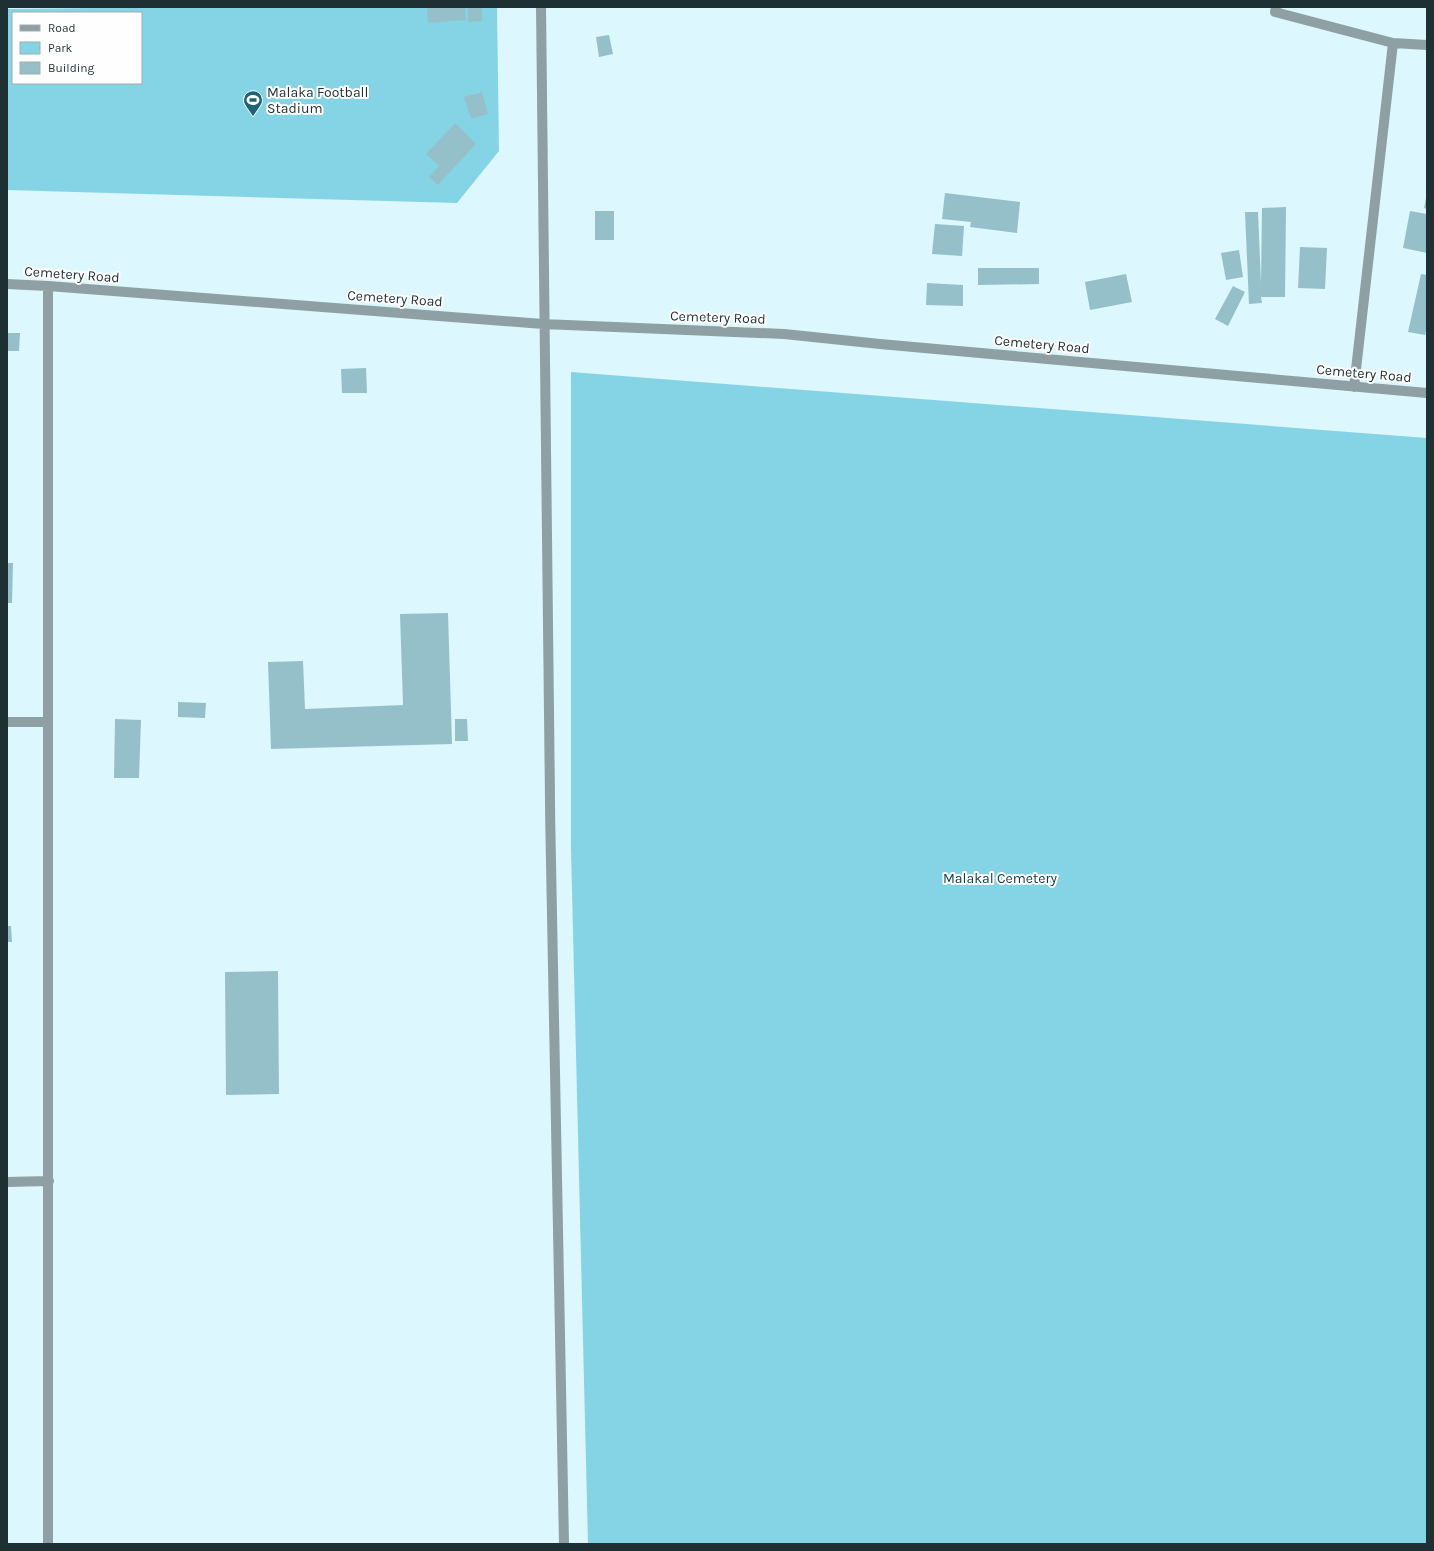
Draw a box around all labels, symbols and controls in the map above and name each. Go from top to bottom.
legend [12,12,142,84]
text: Road [48,21,76,35]
text: Park [48,41,73,55]
text: Building [48,61,95,75]
place label: Malaka Football Stadium [267,84,368,117]
sports icon: Malaka Football Stadium [242,89,264,117]
street label: Cemetery Road [24,263,120,286]
street label: Cemetery Road [347,287,443,310]
street label: Cemetery Road [670,307,766,328]
street label: Cemetery Road [994,332,1090,357]
street label: Cemetery Road [1316,361,1412,386]
park label: Malakal Cemetery [943,870,1058,887]

